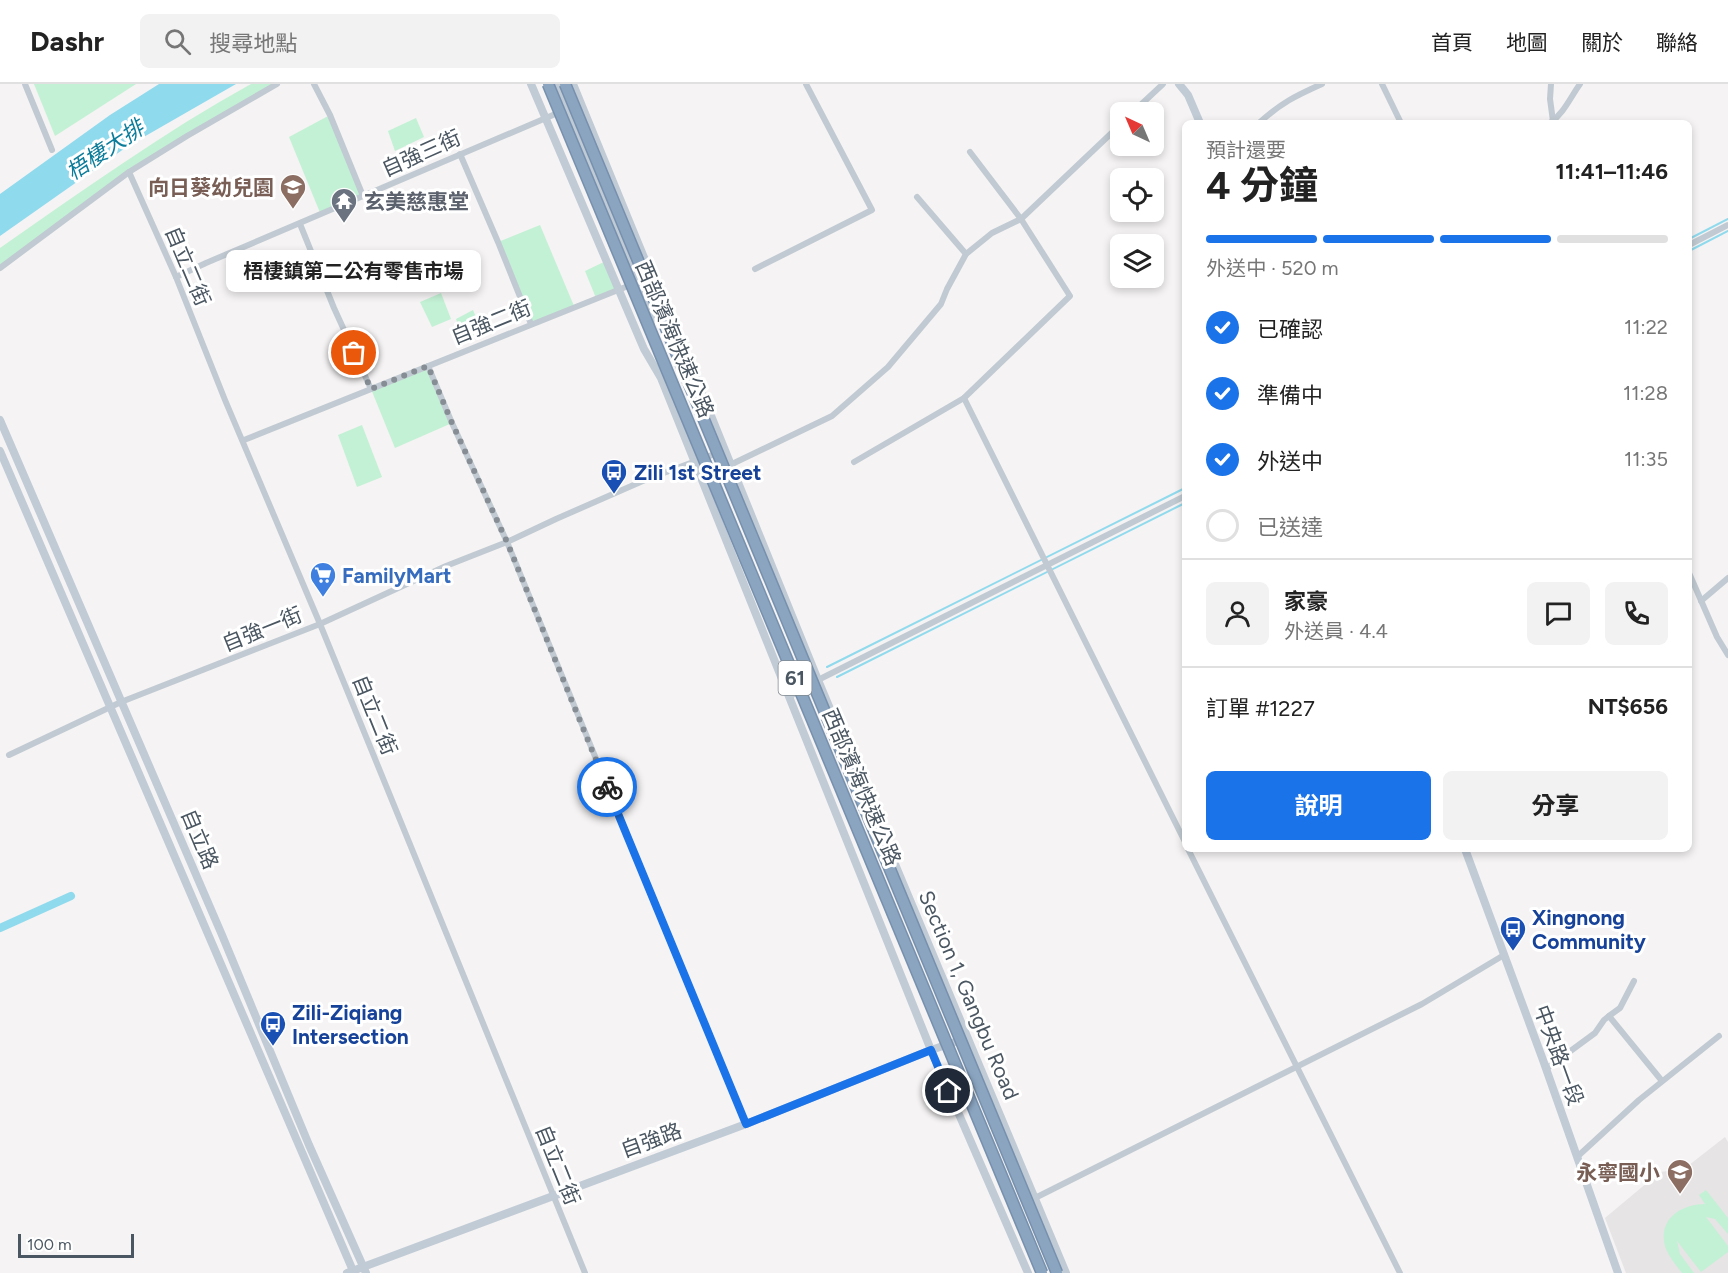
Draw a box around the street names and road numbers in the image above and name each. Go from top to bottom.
street label: 自強三街 [378,124,464,182]
street label: 自立二街 [160,222,216,310]
street label: 西部濱海快速公路 [631,257,719,421]
street label: 自強二街 [447,295,535,349]
street label: 自強一街 [218,602,306,656]
road number: 61 [778,661,812,695]
street label: 自立二街 [348,671,402,759]
street label: 西部濱海快速公路 [818,705,906,869]
street label: 自立路 [176,805,224,873]
street label: Section 1, Gangbu Road [914,887,1024,1103]
street label: 中央路一段 [1529,1001,1589,1109]
street label: 自強路 [617,1117,685,1163]
street label: 自立二街 [531,1121,585,1209]

